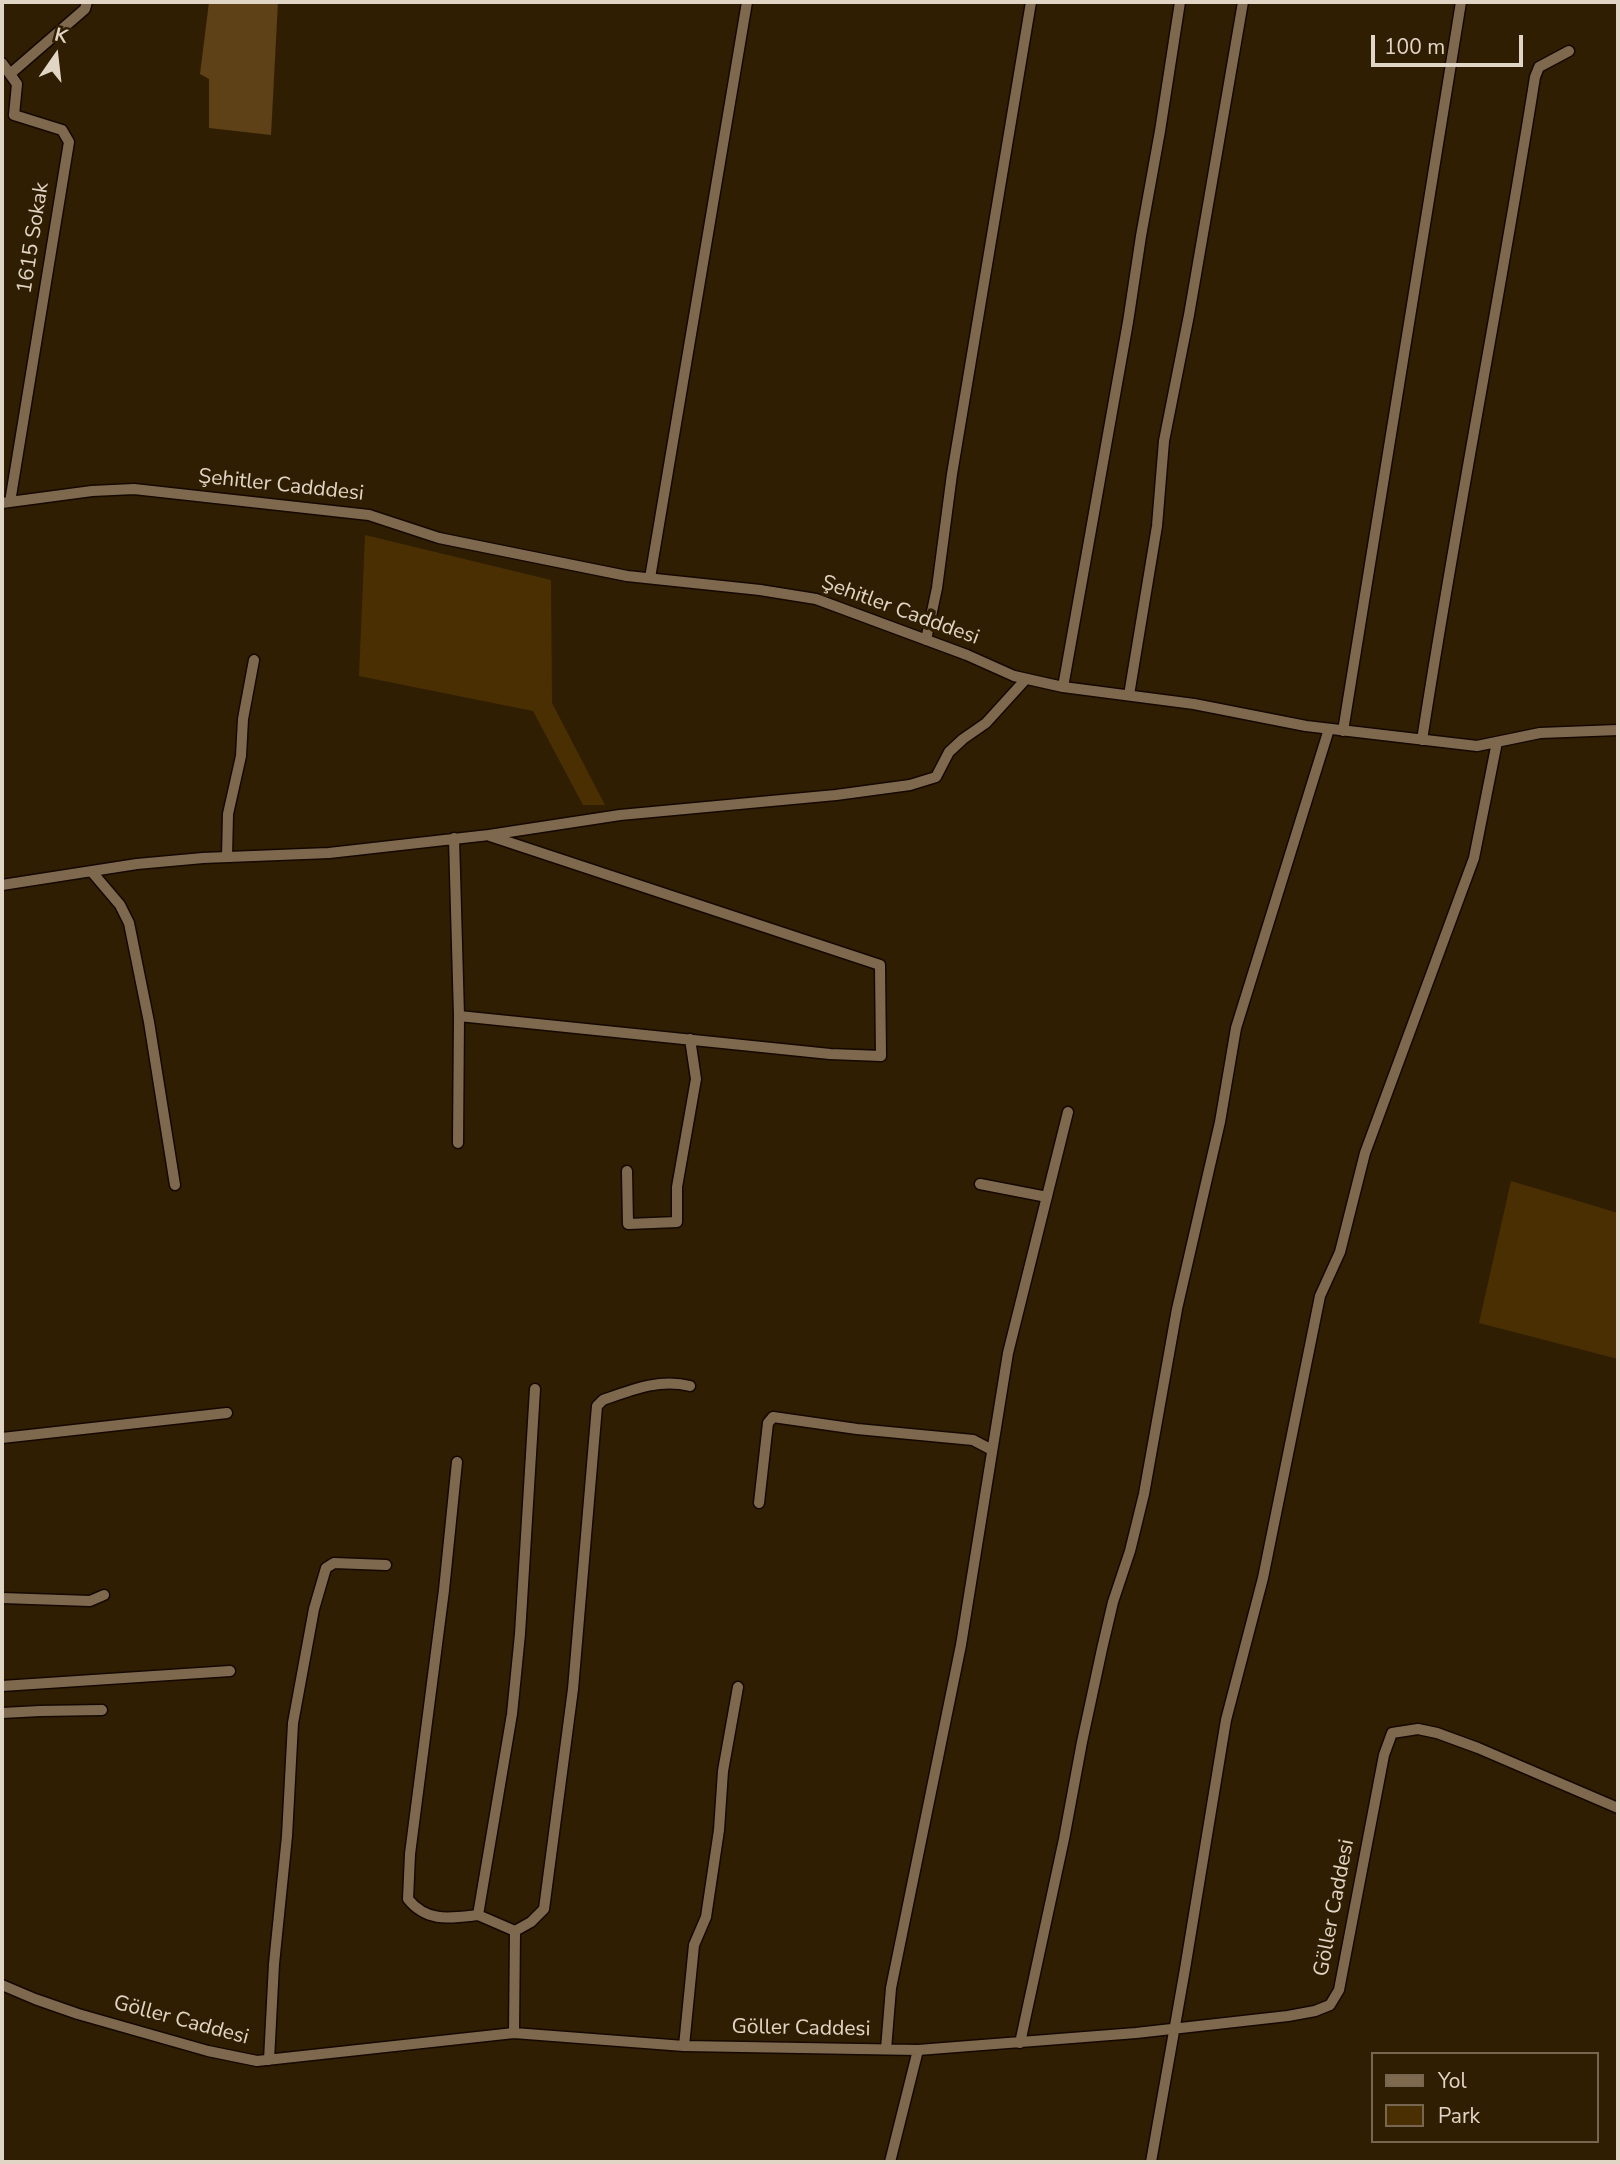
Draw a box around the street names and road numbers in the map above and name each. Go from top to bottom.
street label: 1615 Sokak [13,181,55,295]
street label: Şehitler Cadddesi [197,465,365,507]
street label: Şehitler Cadddesi [818,571,982,651]
street label: Göller Caddesi [1309,1837,1361,1979]
street label: Göller Caddesi [111,1991,251,2051]
street label: Göller Caddesi [731,2015,871,2043]

